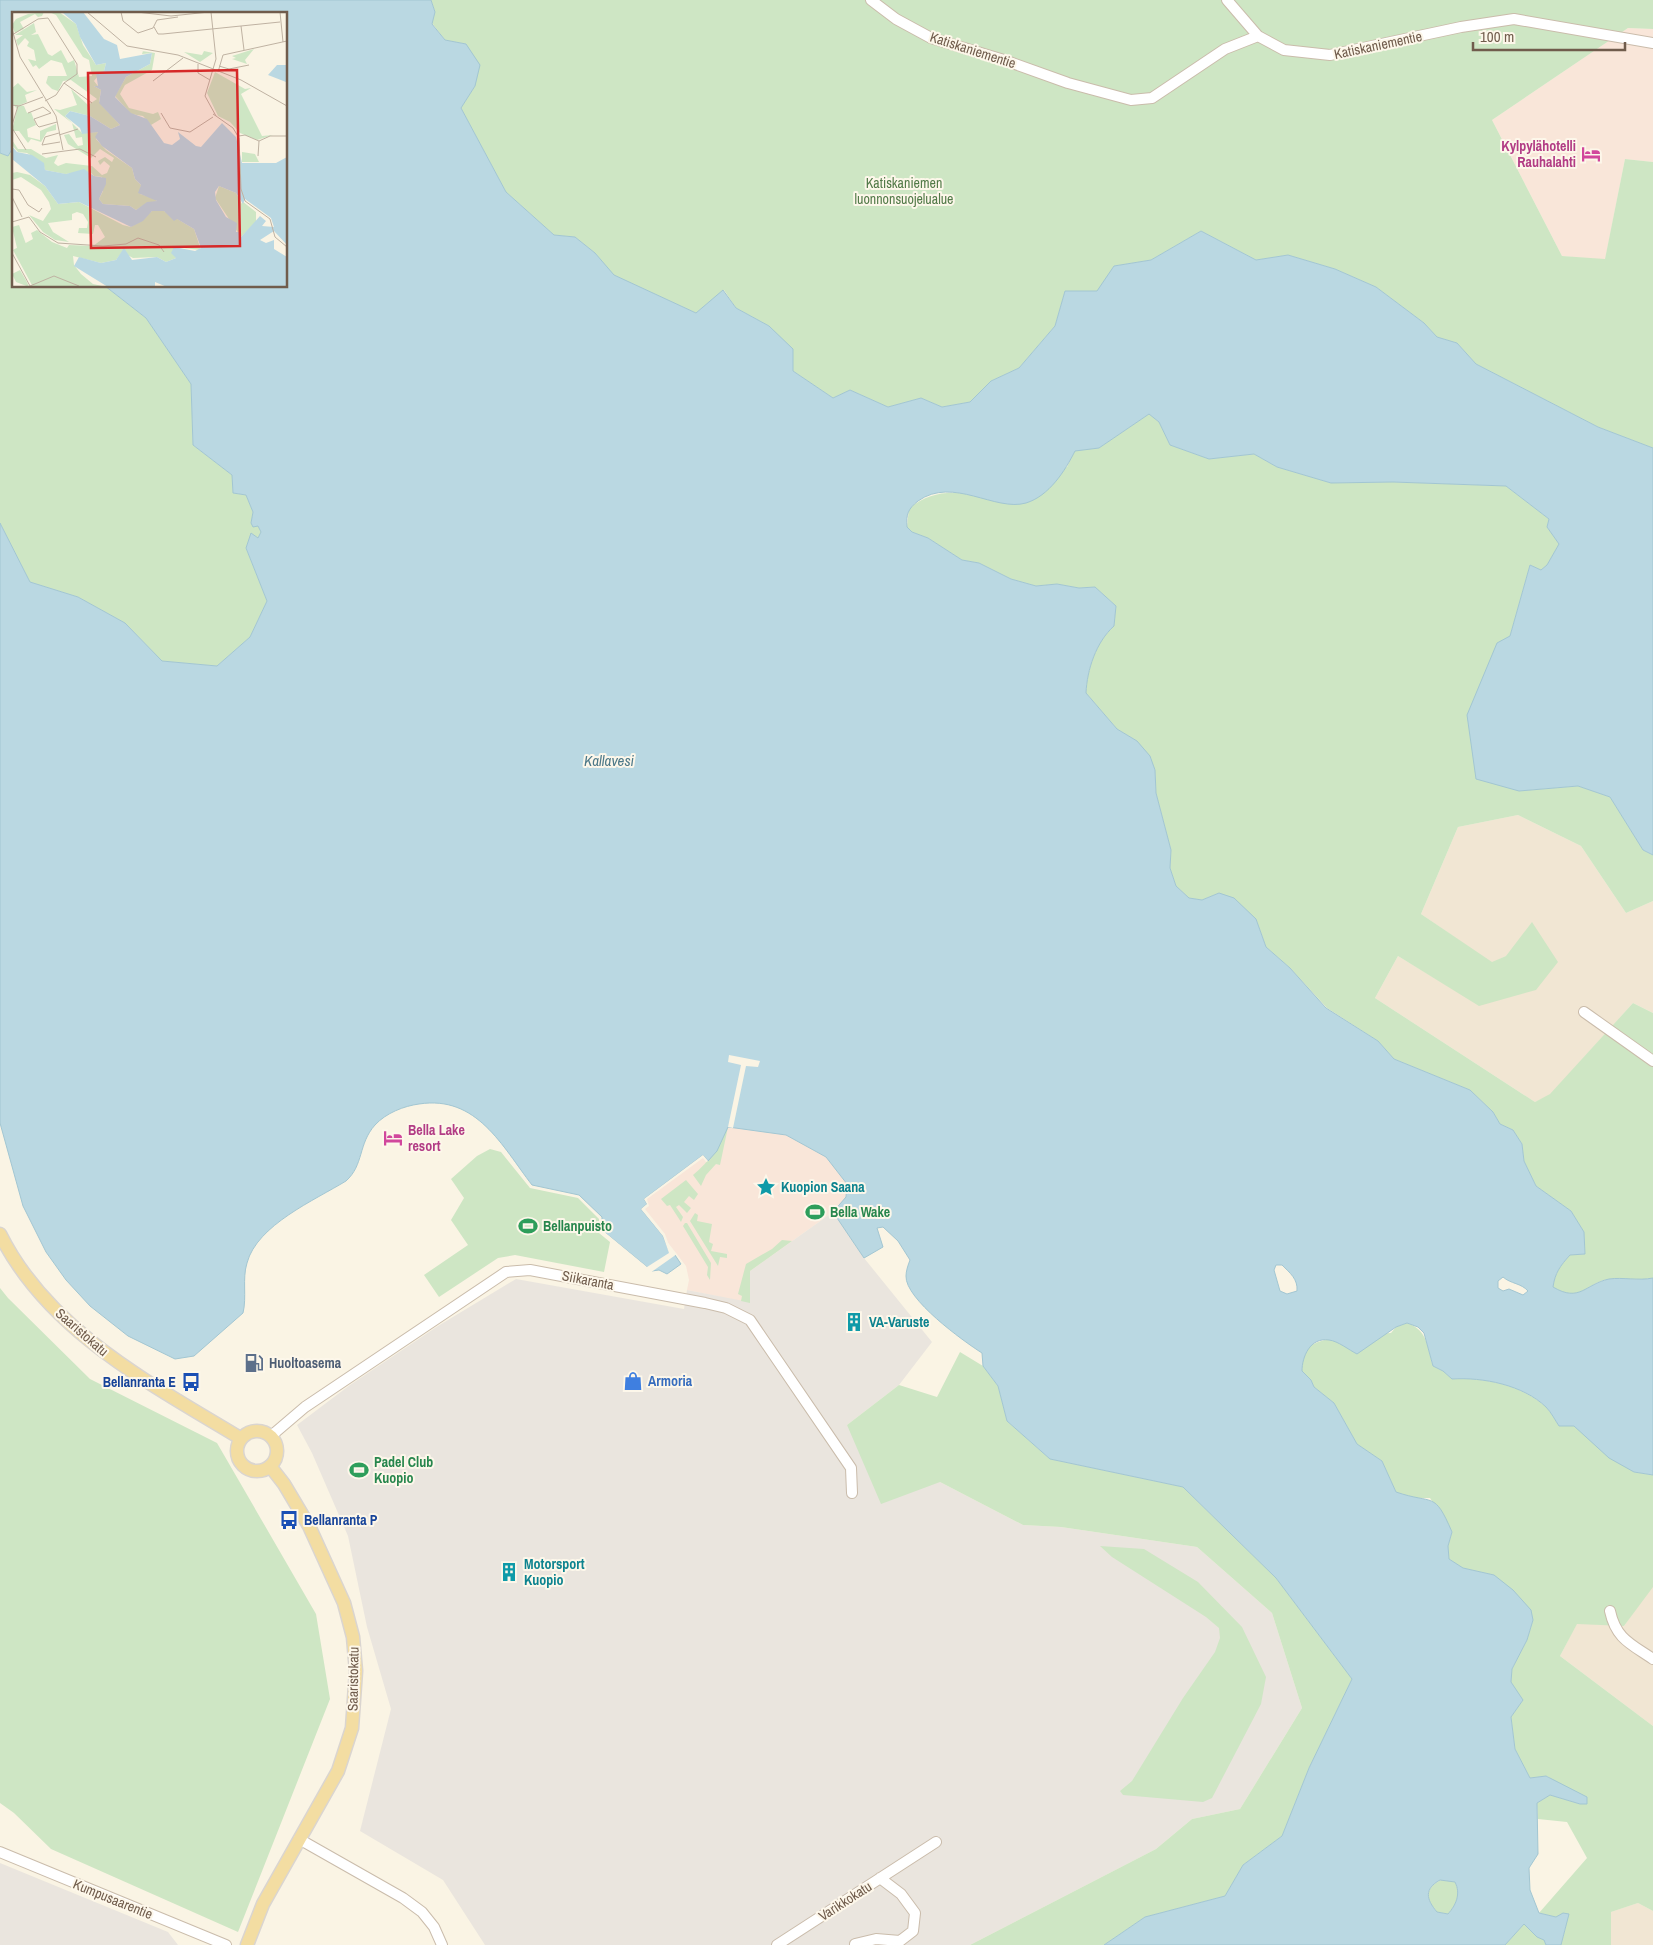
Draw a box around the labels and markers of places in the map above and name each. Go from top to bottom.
place label: Kylpylähotelli Rauhalahti [1501,137,1576,171]
hotel icon: Kylpylähotelli Rauhalahti [1580,143,1602,165]
place label: Bella Lake resort [408,1121,465,1155]
hotel icon: Bella Lake resort [382,1127,404,1149]
place icon: Kuopion Saana [755,1176,777,1198]
place label: Kuopion Saana [781,1178,865,1196]
sports icon: Bella Wake [804,1201,826,1223]
place label: Bella Wake [830,1203,890,1221]
sports icon: Bellanpuisto [517,1215,539,1237]
place label: Bellanpuisto [543,1217,612,1235]
building icon: VA-Varuste [843,1311,865,1333]
place label: VA-Varuste [869,1313,929,1331]
fuel station icon: Huoltoasema [243,1352,265,1374]
place label: Huoltoasema [269,1354,342,1372]
shop icon: Armoria [622,1370,644,1392]
bus stop icon: Bellanranta E [180,1371,202,1393]
place label: Armoria [648,1372,693,1390]
place label: Bellanranta E [103,1373,176,1391]
place label: Padel Club Kuopio [374,1453,433,1487]
sports icon: Padel Club Kuopio [348,1459,370,1481]
bus stop icon: Bellanranta P [278,1509,300,1531]
place label: Bellanranta P [304,1511,378,1529]
place label: Motorsport Kuopio [524,1555,585,1589]
building icon: Motorsport Kuopio [498,1561,520,1583]

